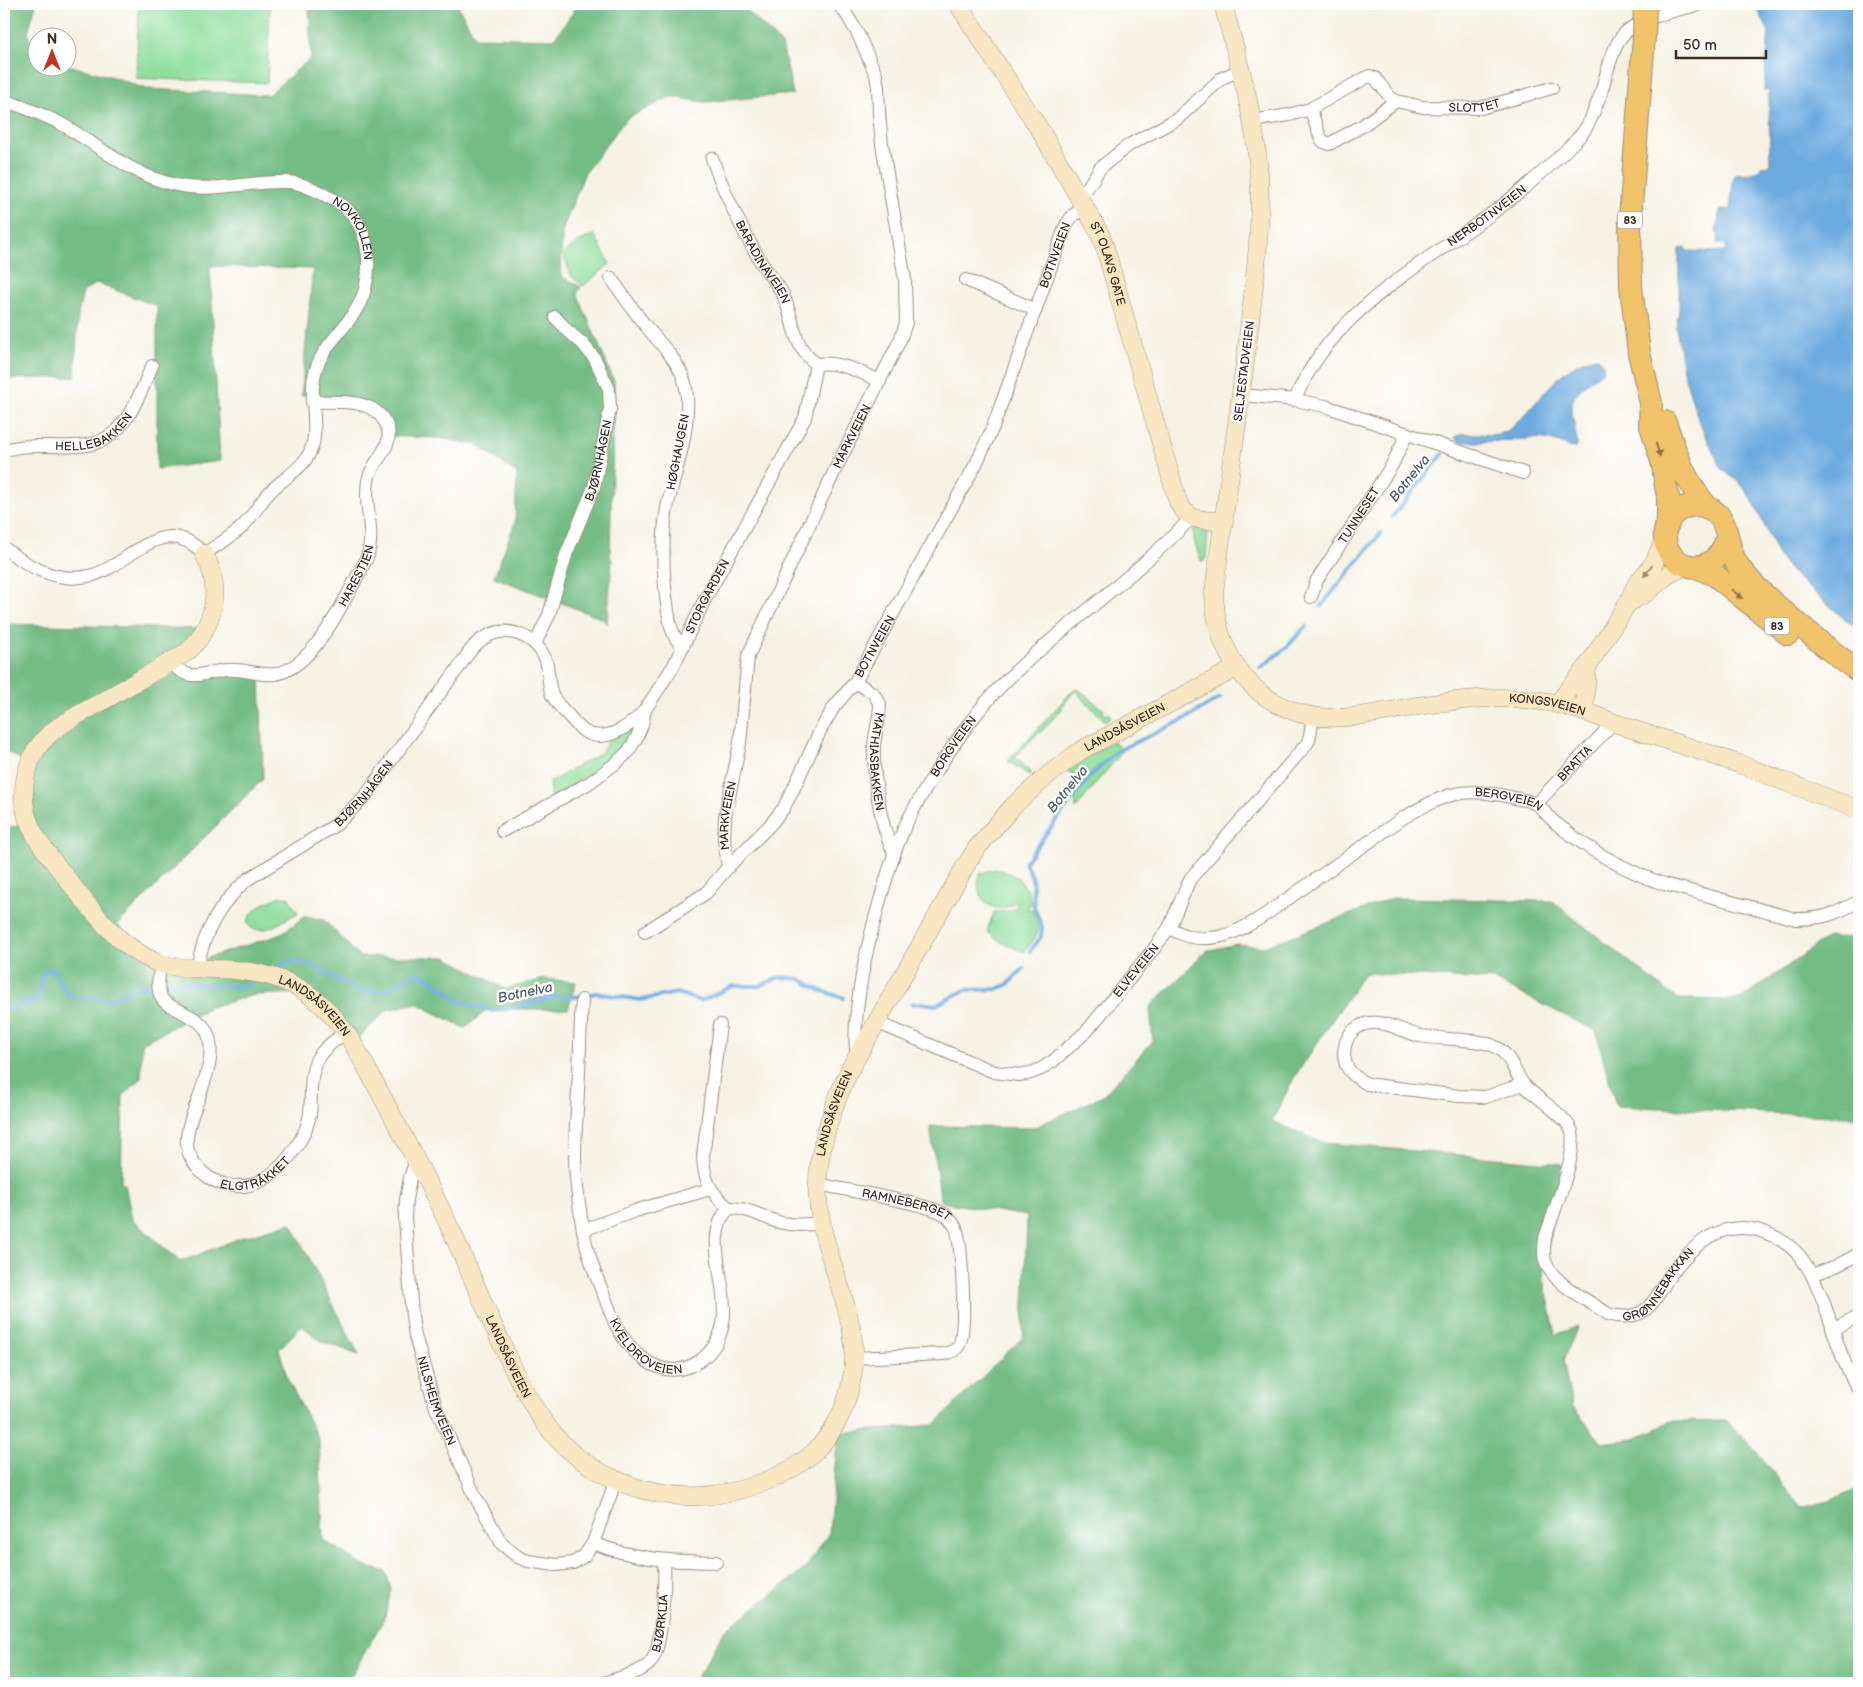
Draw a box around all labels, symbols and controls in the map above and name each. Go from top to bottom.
north arrow [28,28,78,78]
scale bar [1676,28,1766,60]
text: N [47,31,57,48]
text: 50 m [1683,36,1717,55]
street label: SLOTTET [1449,96,1503,116]
street label: NERBOTNVEIEN [1445,182,1530,250]
street label: NOVKOLLEN [329,194,375,261]
road number: 83 [1618,212,1642,228]
street label: BARADINAVEIEN [732,218,793,306]
street label: ST OLAVS GATE [1086,219,1128,308]
street label: BOTNVEIEN [1037,220,1074,290]
street label: SELJESTADVEIEN [1231,320,1258,422]
street label: MARKVEIEN [830,402,875,471]
street label: HELLEBAKKEN [55,410,136,454]
street label: HØGHAUGEN [664,413,693,492]
street label: BJØRNHÅGEN [582,418,616,504]
one-way arrow [1654,443,1662,458]
water label: Botnelva [1385,451,1434,505]
street label: TUNNESET [1336,484,1384,547]
street label: HARESTIEN [336,543,378,610]
street label: STORGARDEN [683,557,733,636]
one-way arrow [1642,564,1653,577]
one-way arrow [1731,588,1743,599]
street label: BOTNVEIEN [852,613,899,680]
road number: 83 [1764,618,1790,634]
street label: KONGSVEIEN [1509,691,1588,720]
street label: LANDSÅSVEIEN [1082,700,1168,755]
street label: MATHIASBAKKEN [866,711,887,812]
street label: BORGVEIEN [928,713,980,780]
street label: BRATTA [1555,742,1596,785]
street label: BJØRNHÅGEN [331,757,397,830]
water label: Botnelva [1043,762,1092,816]
street label: MARKVEIEN [717,780,740,851]
street label: BERGVEIEN [1474,785,1546,815]
street label: ELVEVEIEN [1110,941,1163,1001]
street label: LANDSÅSVEIEN [276,972,353,1039]
water label: Botnelva [496,978,554,1007]
street label: LANDSÅSVEIEN [814,1068,856,1158]
street label: ELGTRÅKKET [218,1153,294,1194]
street label: RAMNEBERGET [861,1186,955,1225]
street label: GRØNNEBAKKAN [1622,1245,1697,1325]
street label: LANDSÅSVEIEN [482,1313,534,1401]
street label: KVELDROVEIEN [606,1316,684,1378]
street label: NILSHEIMVEIEN [413,1354,459,1448]
street label: BJØRKLIA [649,1594,672,1654]

